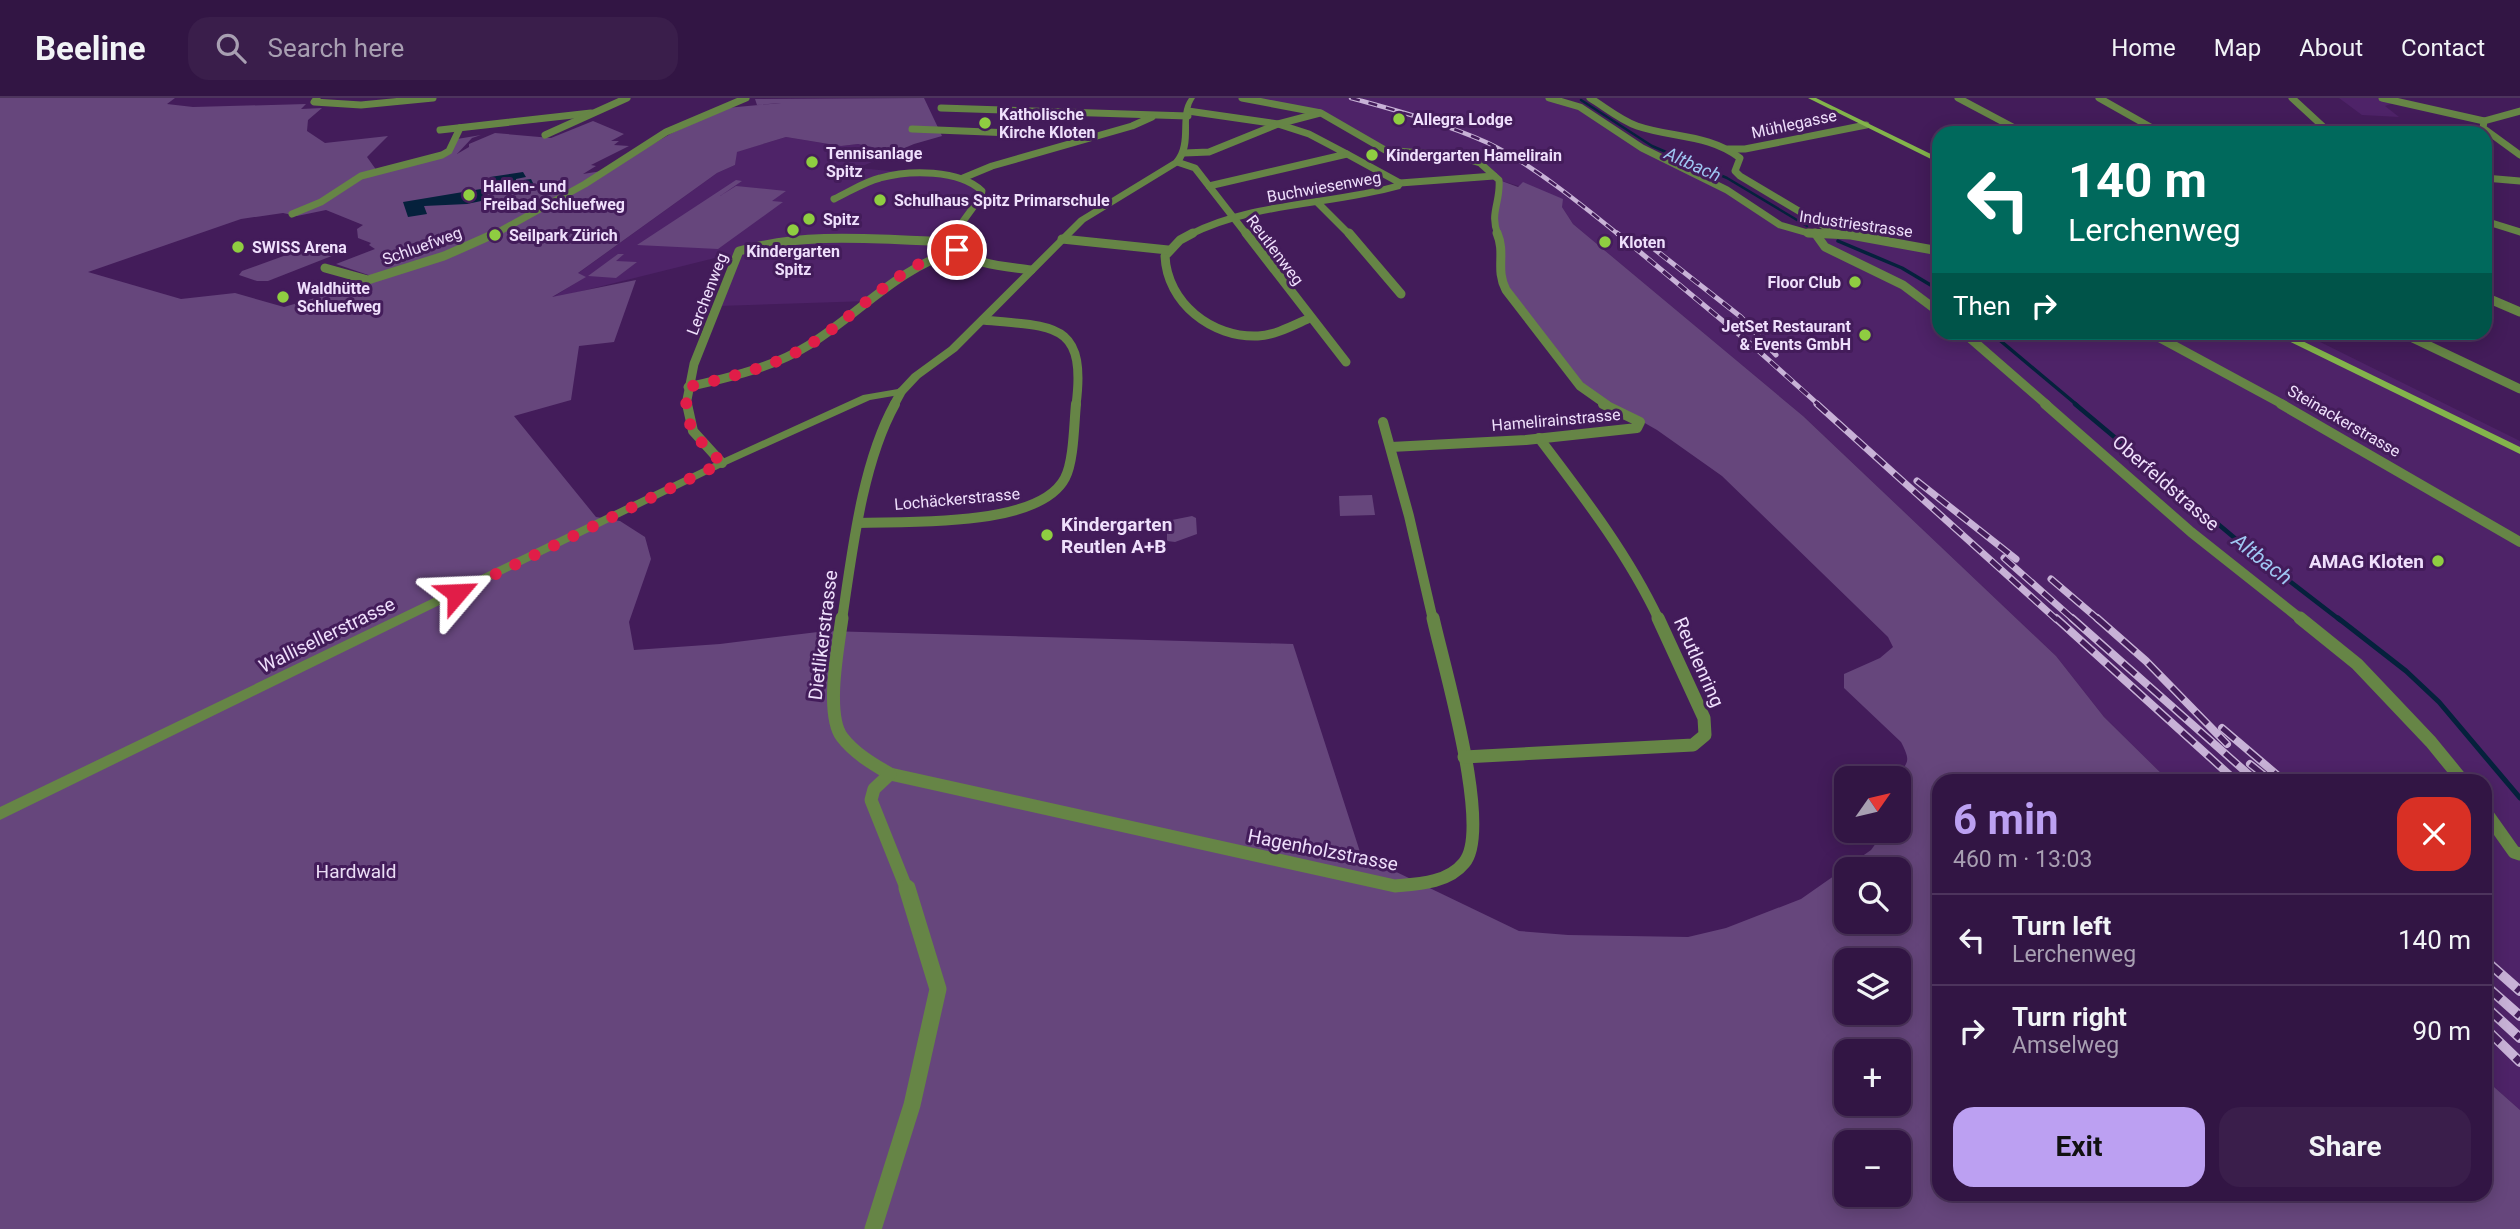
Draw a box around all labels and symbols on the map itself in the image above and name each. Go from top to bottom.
place label: Katholische Kirche Kloten [999,105,1096,142]
street label: Mühlegasse [1750,106,1838,142]
place label: Allegra Lodge [1413,110,1513,129]
marker: Allegra Lodge [1391,111,1407,127]
marker: Katholische Kirche Kloten [977,115,993,131]
water label: Altbach [1661,142,1724,186]
place label: Tennisanlage Spitz [826,144,923,181]
place label: Kindergarten Hamelirain [1386,146,1562,165]
marker: Kindergarten Hamelirain [1364,147,1380,163]
marker: Tennisanlage Spitz [804,154,820,170]
street label: Buchwiesenweg [1266,168,1382,206]
place label: Hallen- und Freibad Schluefweg [483,177,625,214]
marker: Hallen- und Freibad Schluefweg [461,187,477,203]
place label: Schulhaus Spitz Primarschule [894,191,1110,210]
marker: Schulhaus Spitz Primarschule [872,192,888,208]
street label: Industriestrasse [1798,207,1914,241]
place label: Spitz [823,210,860,229]
marker: Spitz [801,211,817,227]
street label: Reutlenweg [1242,211,1308,289]
pin [927,220,987,280]
marker: Kindergarten Spitz [785,222,801,238]
street label: Schluefweg [380,223,464,269]
place label: Seilpark Zürich [509,226,618,245]
marker: Seilpark Zürich [487,227,503,243]
place label: Kloten [1619,233,1665,252]
marker: Kloten [1597,234,1613,250]
place label: SWISS Arena [252,238,347,257]
marker: SWISS Arena [230,239,246,255]
place label: Kindergarten Spitz [746,242,840,279]
street label: Lerchenweg [683,250,731,338]
place label: Floor Club [1767,273,1841,292]
marker: Floor Club [1847,274,1863,290]
place label: Waldhütte Schluefweg [297,279,381,316]
marker: Waldhütte Schluefweg [275,289,291,305]
place label: JetSet Restaurant & Events GmbH [1722,317,1852,354]
marker: JetSet Restaurant & Events GmbH [1857,327,1873,343]
street label: Steinackerstrasse [2284,381,2404,461]
street label: Hamelirainstrasse [1491,405,1621,435]
street label: Oberfeldstrasse [2108,430,2224,536]
street label: Lochäckerstrasse [893,484,1021,514]
place label: Kindergarten Reutlen A+B [1061,513,1172,558]
marker: Kindergarten Reutlen A+B [1039,527,1055,543]
water label: Altbach [2227,528,2297,590]
place label: AMAG Kloten [2309,550,2424,573]
marker: AMAG Kloten [2430,553,2446,569]
position arrow [420,556,494,630]
street label: Dietlikerstrasse [804,569,842,701]
street label: Wallisellerstrasse [255,592,399,678]
street label: Reutlenring [1669,614,1729,710]
north arrow [1834,766,1911,844]
street label: Hagenholzstrasse [1246,824,1400,876]
park label: Hardwald [316,860,396,883]

